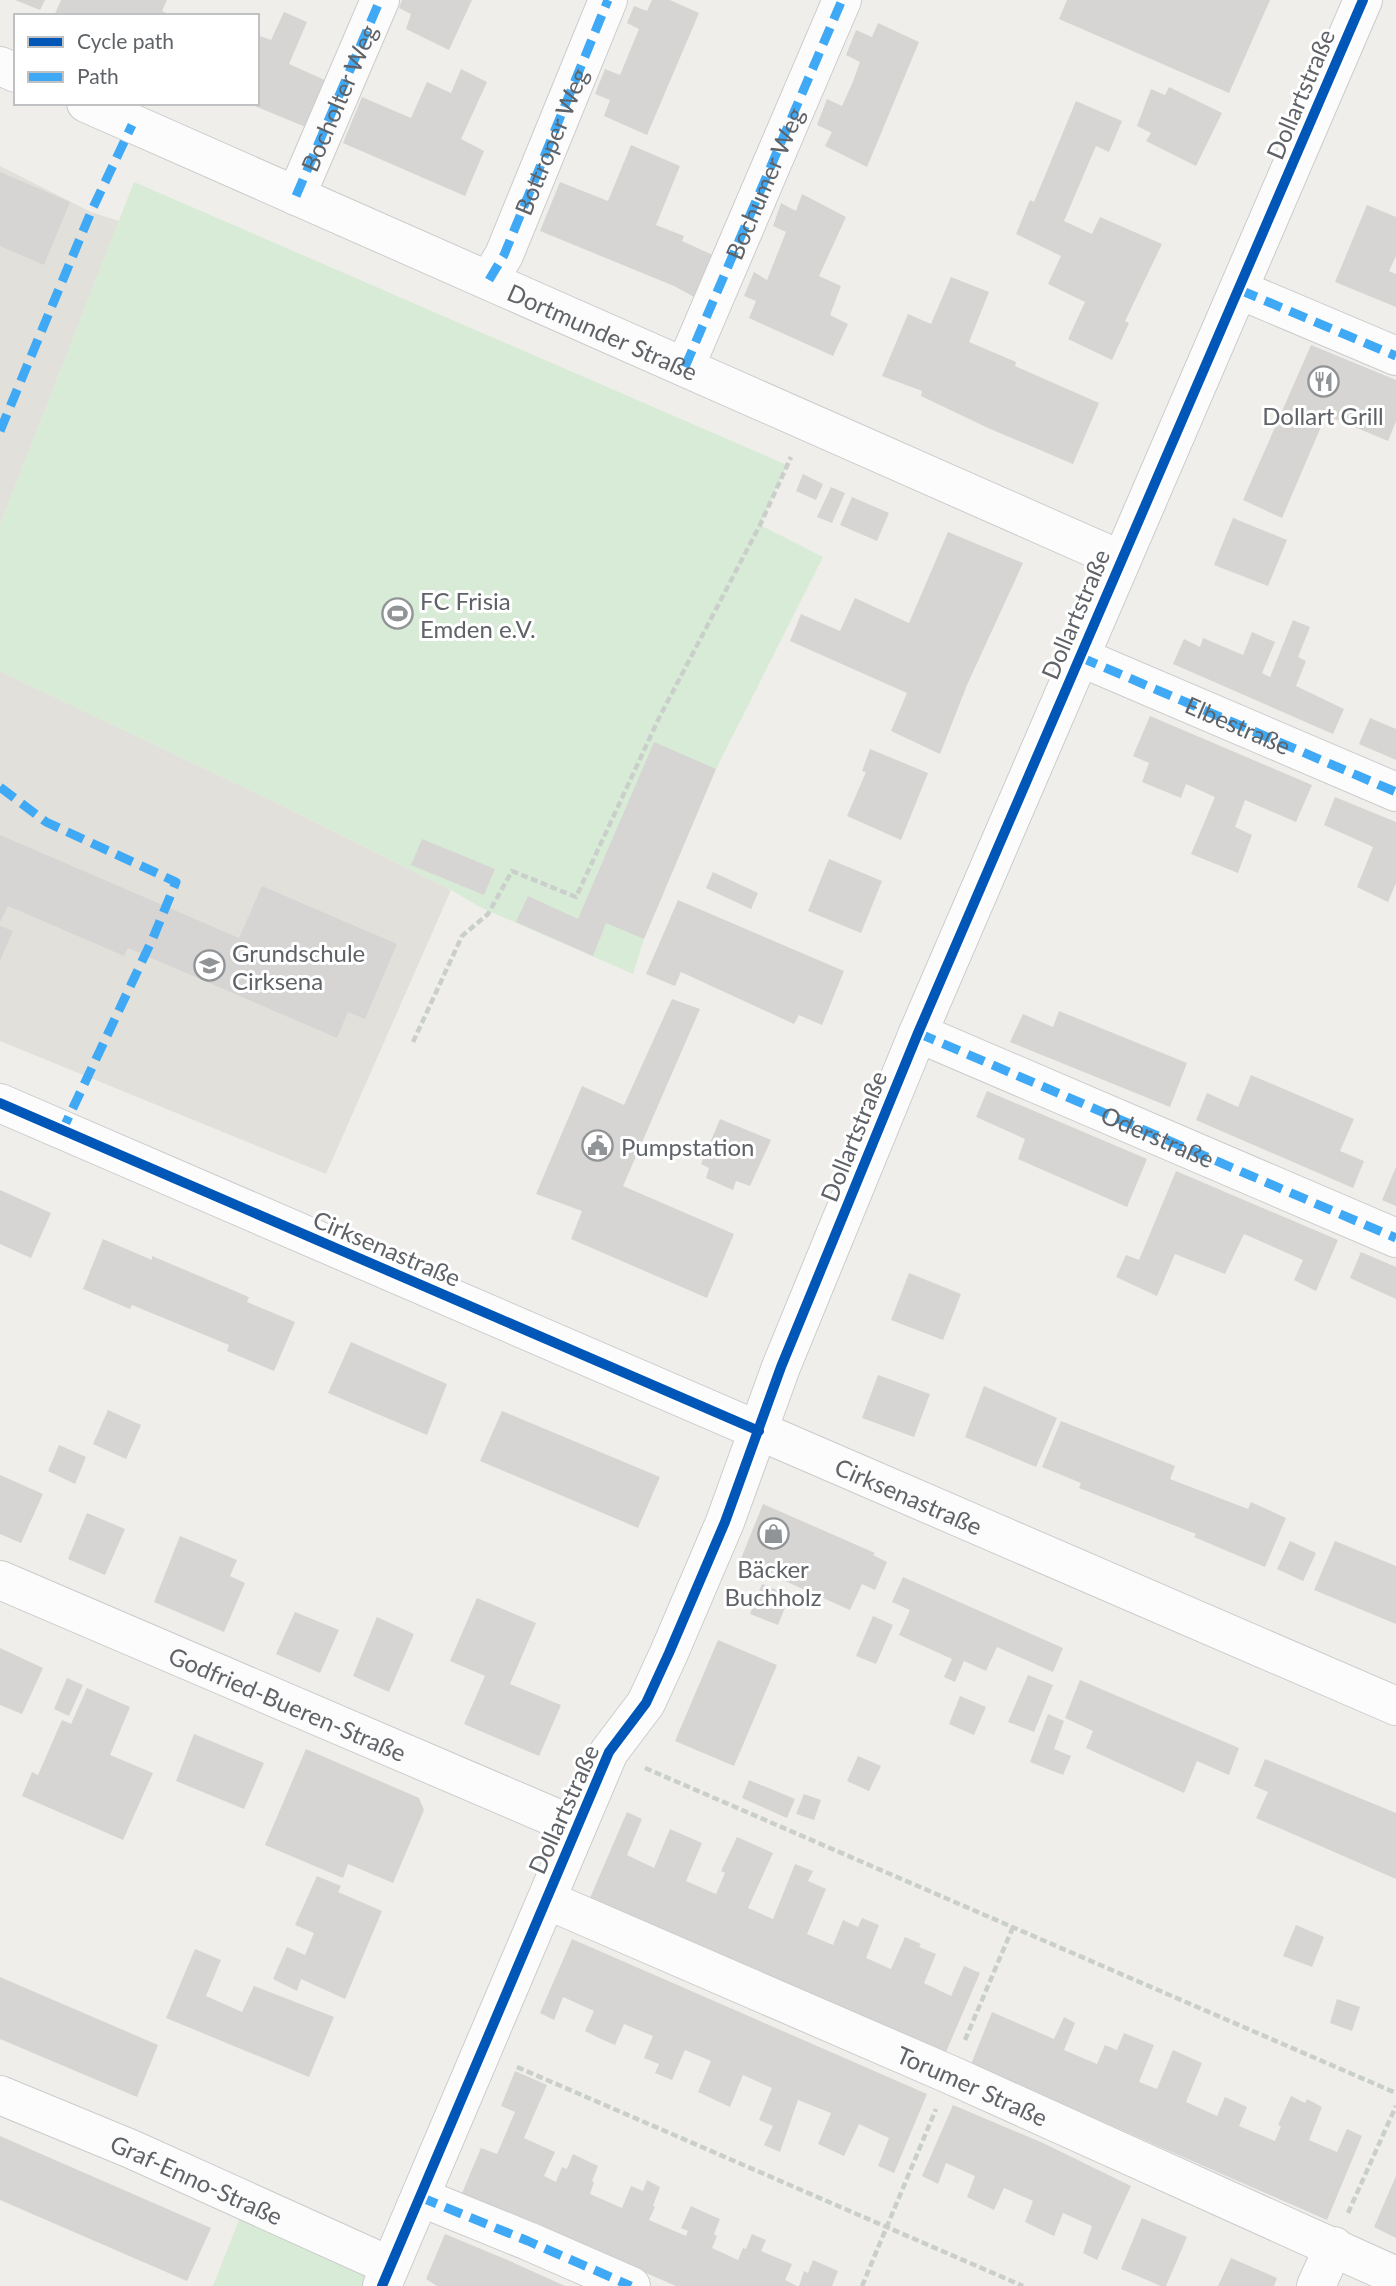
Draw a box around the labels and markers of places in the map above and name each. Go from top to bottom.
restaurant icon: Dollart Grill [1306,364,1340,398]
place label: Dollart Grill [1262,401,1384,430]
place label: FC Frisia Emden e.V. [420,586,536,643]
sports icon: FC Frisia Emden e.V. [380,597,414,631]
place label: Grundschule Cirksena [232,938,365,995]
school or university icon: Grundschule Cirksena [192,949,226,983]
public building icon: Pumpstation [581,1129,615,1163]
place label: Pumpstation [621,1132,754,1161]
shop icon: Bäcker Buchholz [756,1517,790,1551]
place label: Bäcker Buchholz [724,1554,822,1611]

